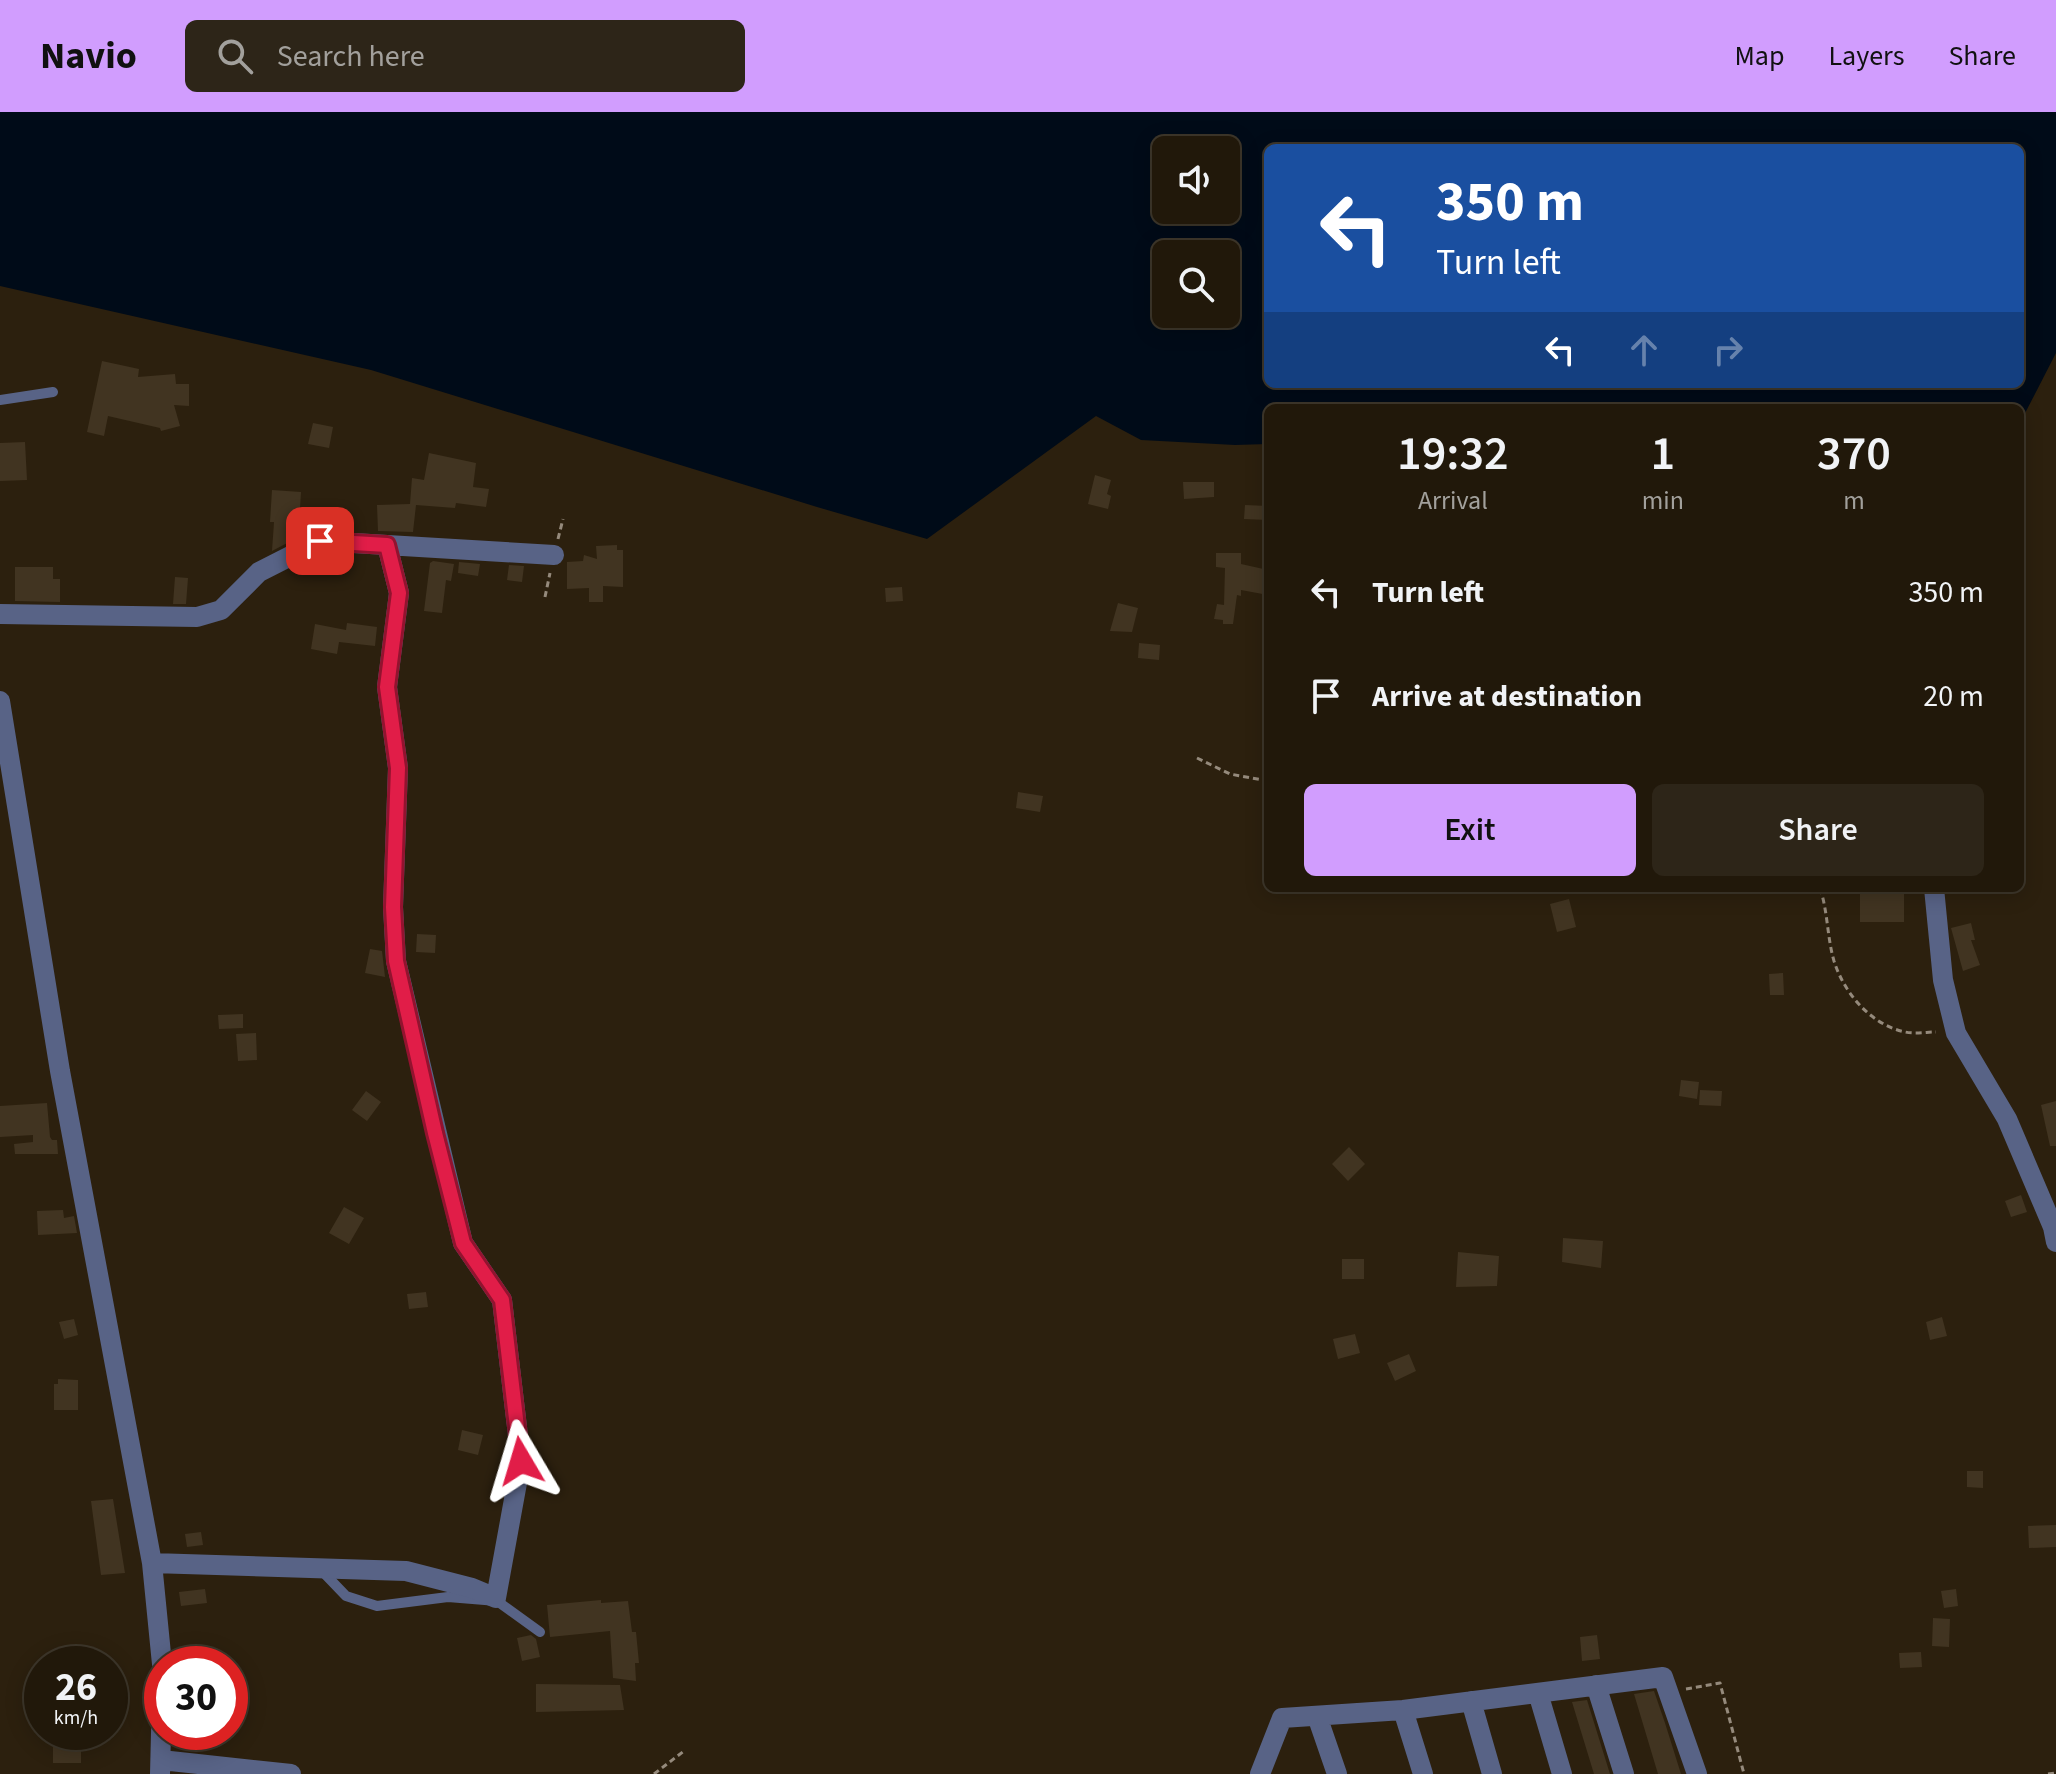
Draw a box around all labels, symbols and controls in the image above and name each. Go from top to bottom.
search box [185,20,745,92]
text: Navio [40,29,137,83]
icon: search [213,34,257,78]
text: Search here [277,35,425,78]
text: Map [1734,36,1784,76]
text: Layers [1828,36,1904,76]
text: Share [1948,36,2016,76]
map controls [1152,136,1240,328]
button: sound [1152,136,1240,224]
text: 350 m [1436,163,1584,242]
icon: left [1304,176,1408,280]
text: Turn left [1436,237,1561,288]
button: search [1152,240,1240,328]
icon: left [1538,328,1582,372]
icon: ahead [1622,328,1666,372]
icon: right [1706,328,1750,372]
text: 19:32 [1397,420,1509,488]
text: 1 [1651,420,1675,488]
text: 370 [1817,420,1891,488]
text: Arrival [1418,482,1488,519]
text: min [1642,482,1684,519]
text: m [1843,482,1865,519]
pin [286,507,354,575]
icon: arrive [298,519,342,563]
icon: left [1304,570,1348,614]
text: Turn left [1372,571,1484,614]
text: 350 m [1908,571,1984,614]
icon: arrive [1304,674,1348,718]
text: Arrive at destination [1372,675,1642,718]
text: 20 m [1923,675,1984,718]
button: Exit [1304,784,1636,876]
button: Share [1652,784,1984,876]
position arrow [479,1419,563,1503]
speed limit sign: 30 [144,1646,248,1750]
text: 26 [55,1659,97,1716]
text: km/h [54,1704,98,1732]

